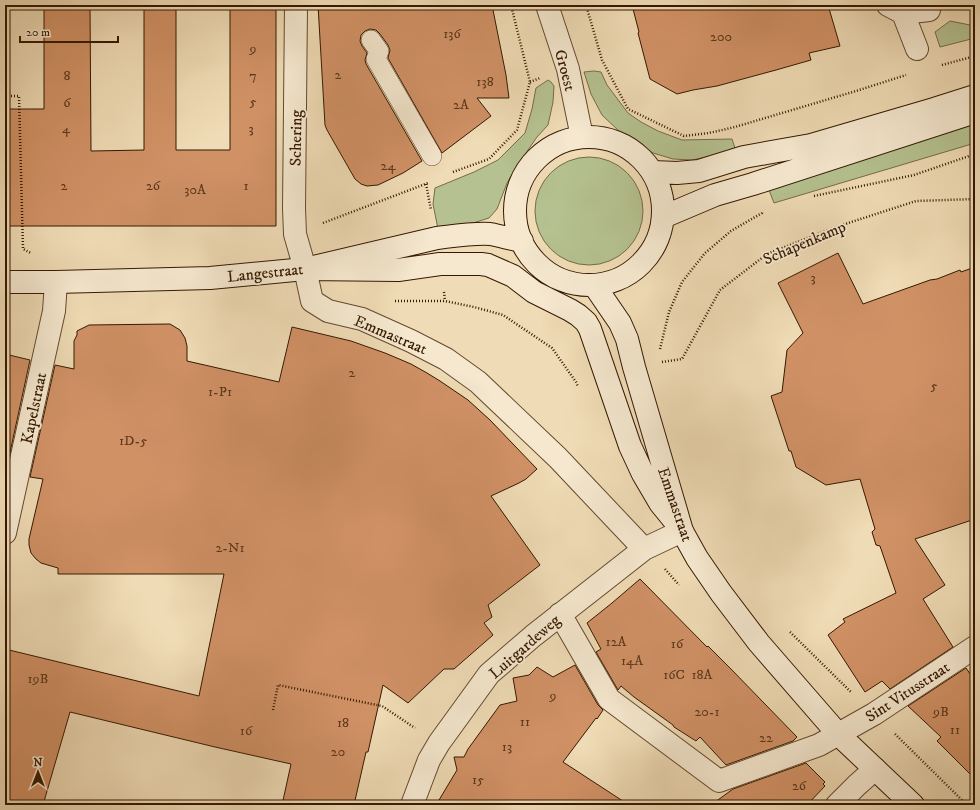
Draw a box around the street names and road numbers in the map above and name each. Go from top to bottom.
street label: Groest [550,47,580,93]
street label: Schering [286,109,306,166]
street label: Schapenkamp [760,216,849,269]
street label: Langestraat [226,259,304,287]
street label: Emmastraat [351,311,430,359]
street label: Kapelstraat [17,371,51,446]
street label: Emmastraat [653,465,697,544]
street label: Luitgardeweg [485,610,565,683]
street label: Sint Vitusstraat [862,657,954,727]

